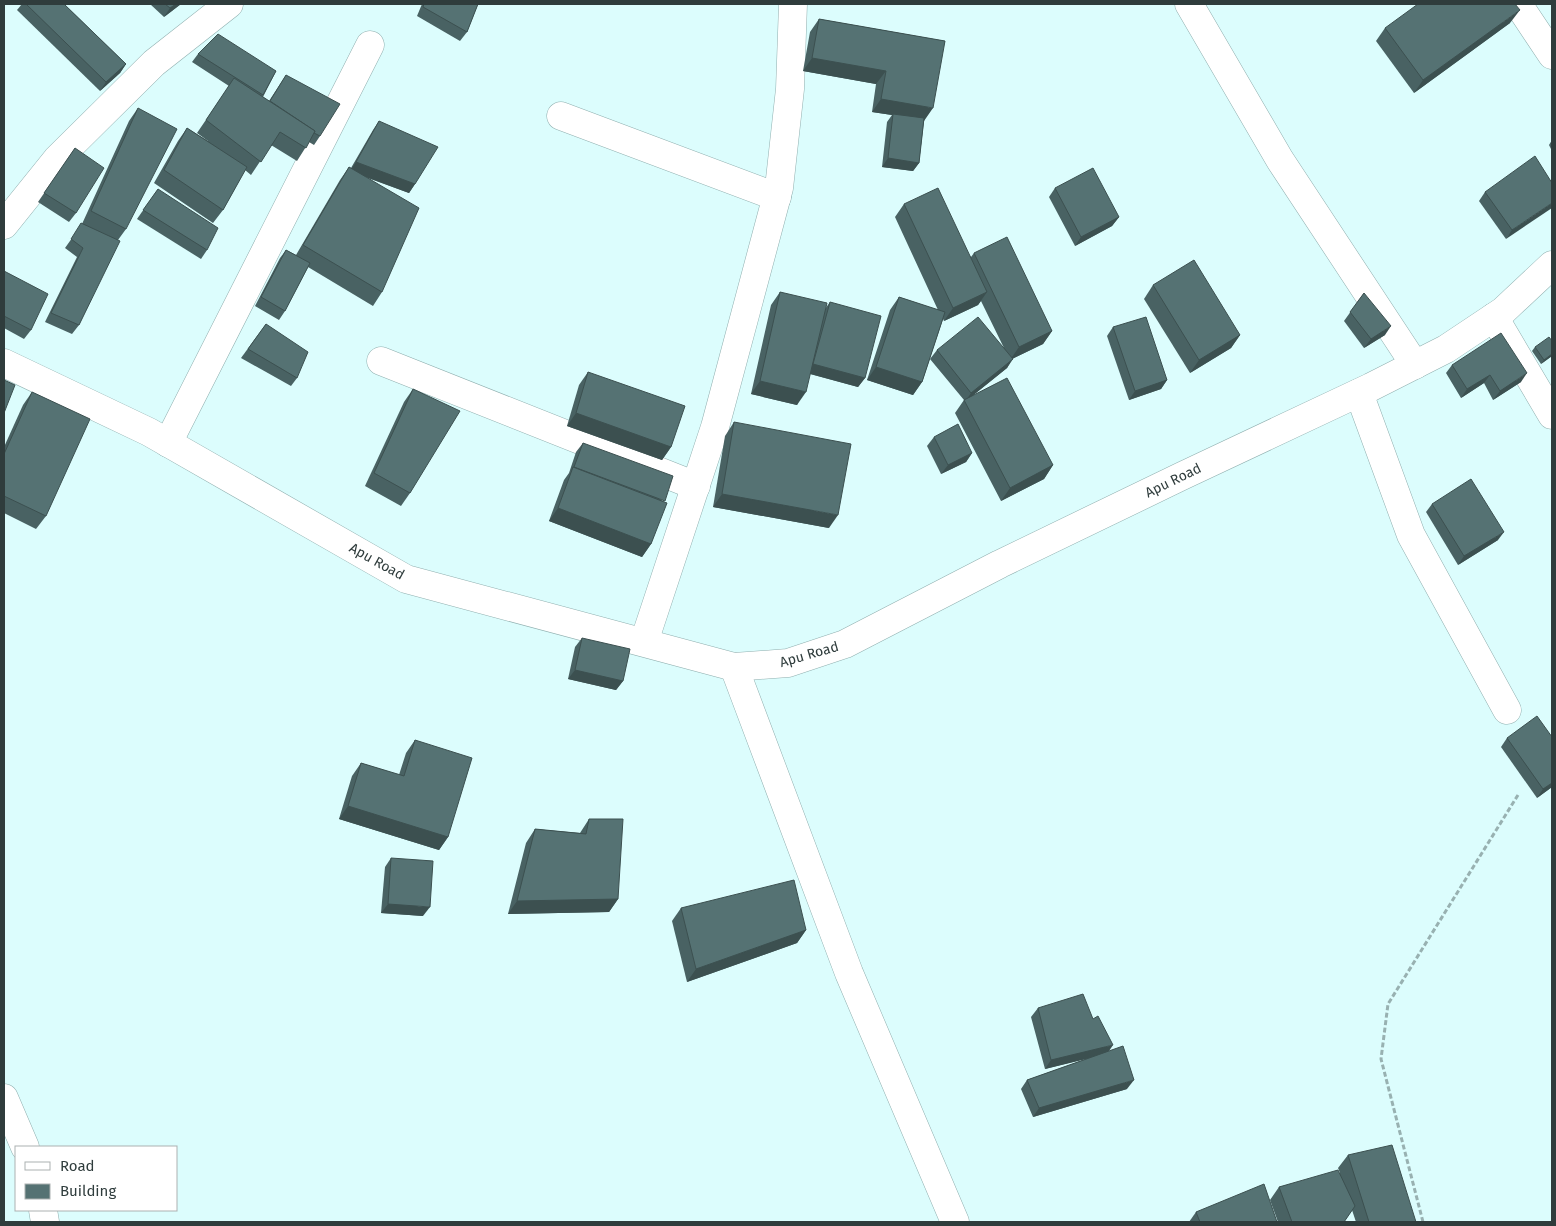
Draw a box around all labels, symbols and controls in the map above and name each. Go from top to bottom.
street label: Apu Road [1142,460,1204,501]
street label: Apu Road [346,539,407,584]
street label: Apu Road [778,638,841,671]
legend [15,1146,178,1211]
text: Road [60,1157,95,1175]
text: Building [60,1182,116,1200]

